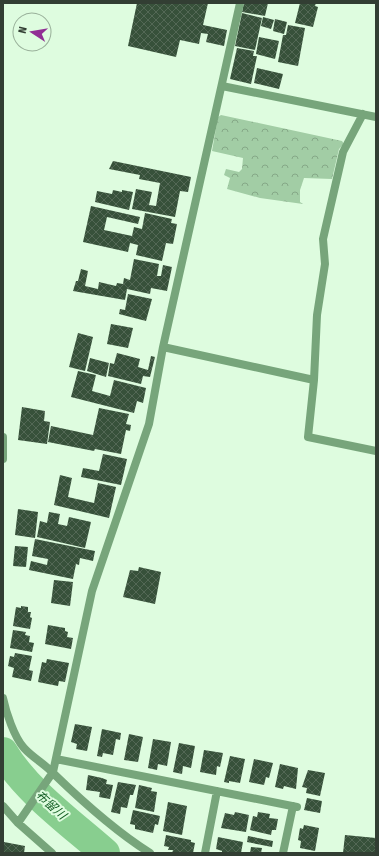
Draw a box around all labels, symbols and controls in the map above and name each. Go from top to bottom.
north arrow [12,12,52,52]
text: N [16,25,30,35]
water label: 布留川 [33,788,71,824]

